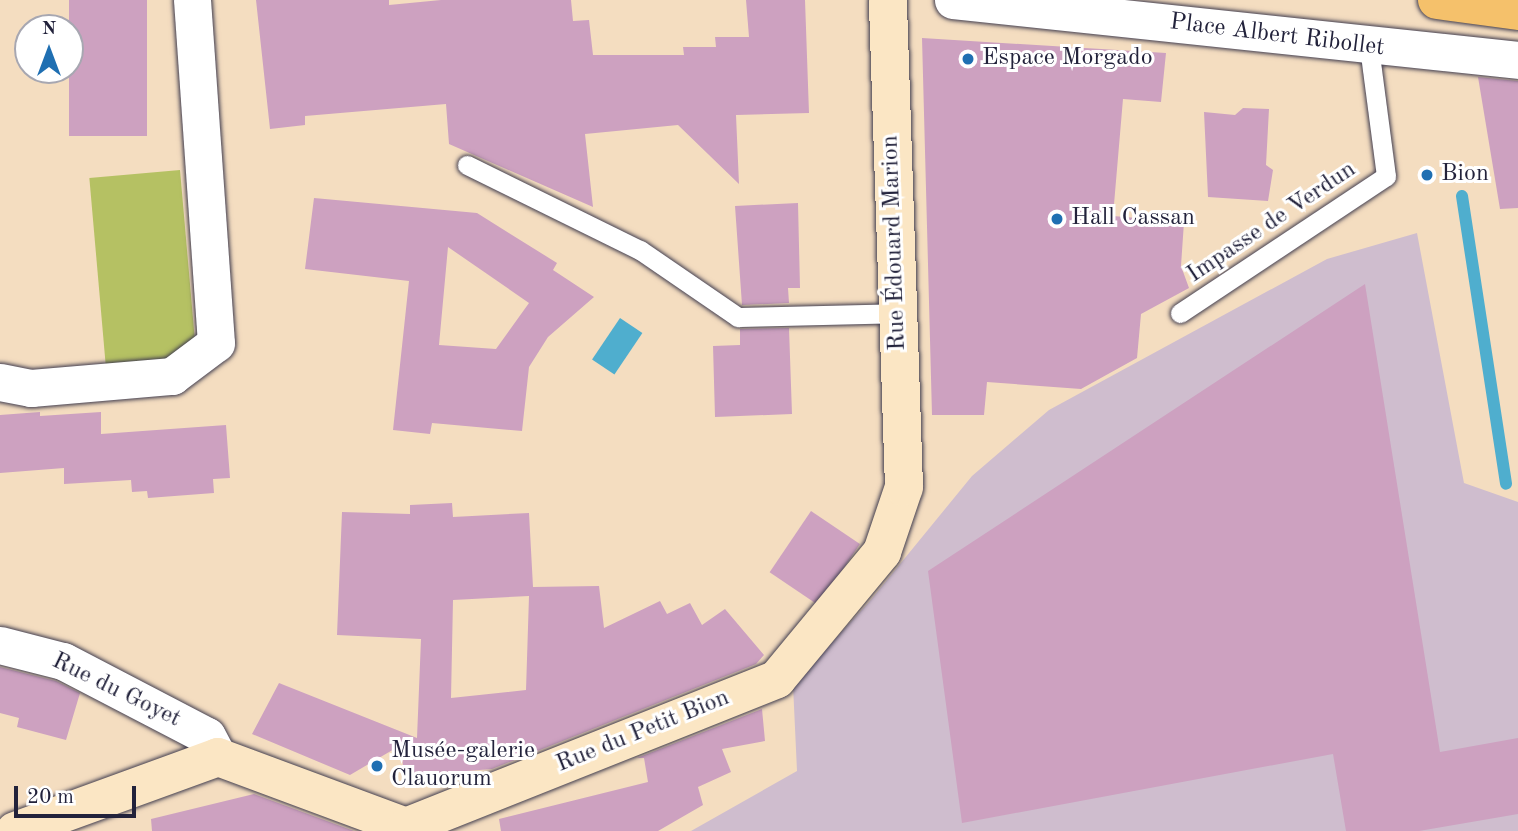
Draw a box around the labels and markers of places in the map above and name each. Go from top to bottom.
place label: Espace Morgado [982,45,1153,73]
marker: Espace Morgado [960,51,976,67]
place label: Bion [1441,161,1489,189]
marker: Bion [1419,167,1435,183]
place label: Hall Cassan [1071,205,1195,233]
marker: Hall Cassan [1049,211,1065,227]
place label: Musée-galerie Clauorum [391,738,535,794]
marker: Musée-galerie Clauorum [369,758,385,774]

